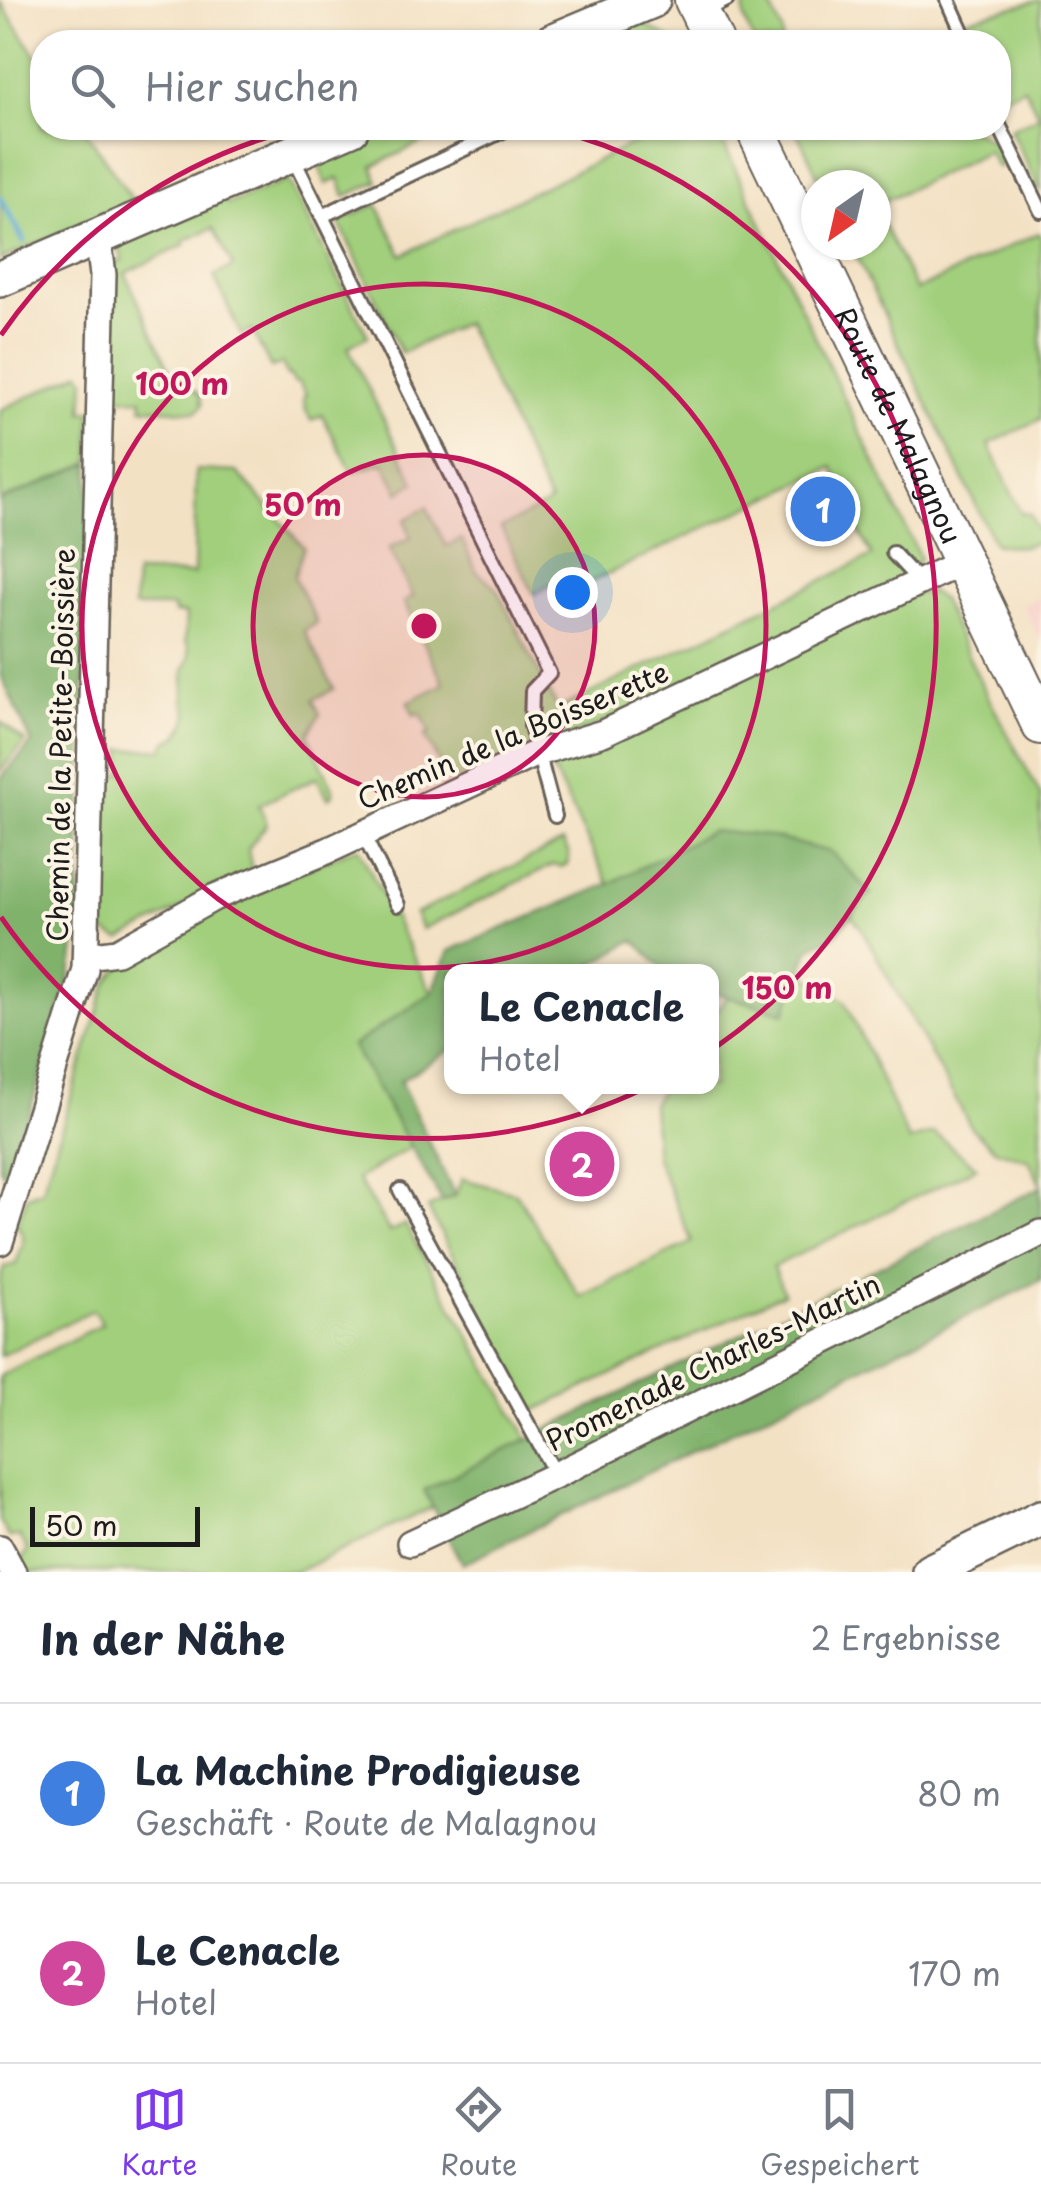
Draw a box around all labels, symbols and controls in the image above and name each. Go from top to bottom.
search box [30,30,1011,140]
text: Hier suchen [145,57,359,114]
icon: search [65,58,120,113]
north arrow [801,170,891,260]
street label: Route de Malagnou [824,300,974,550]
text: 100 m [135,360,229,405]
pin: 1 [790,472,856,546]
text: 50 m [264,481,342,526]
street label: Chemin de la Petite-Boissière [35,548,84,942]
your location [547,567,598,618]
centre of rings [406,608,442,644]
street label: Chemin de la Boisserette [350,650,675,820]
popup [444,964,719,1094]
text: 150 m [742,964,832,1009]
text: Le Cenacle [479,977,684,1034]
text: Hotel [479,1034,561,1082]
pin: 2 [550,1126,614,1202]
street label: Promenade Charles-Martin [538,1262,887,1462]
scale bar [30,1502,200,1546]
text: 50 m [45,1503,118,1546]
text: In der Nähe [40,1606,285,1669]
text: 2 Ergebnisse [811,1613,1001,1661]
text: La Machine Prodigieuse [135,1741,581,1798]
text: 1 [65,1769,80,1817]
text: 80 m [917,1769,1001,1817]
text: Geschäft · Route de Malagnou [135,1798,597,1846]
text: Le Cenacle [135,1921,340,1978]
text: 2 [61,1949,84,1997]
text: 170 m [908,1949,1001,1997]
text: Hotel [135,1978,217,2026]
tab: Karte [122,2082,197,2185]
tab: Route [440,2082,517,2185]
tab: Gespeichert [760,2082,919,2185]

